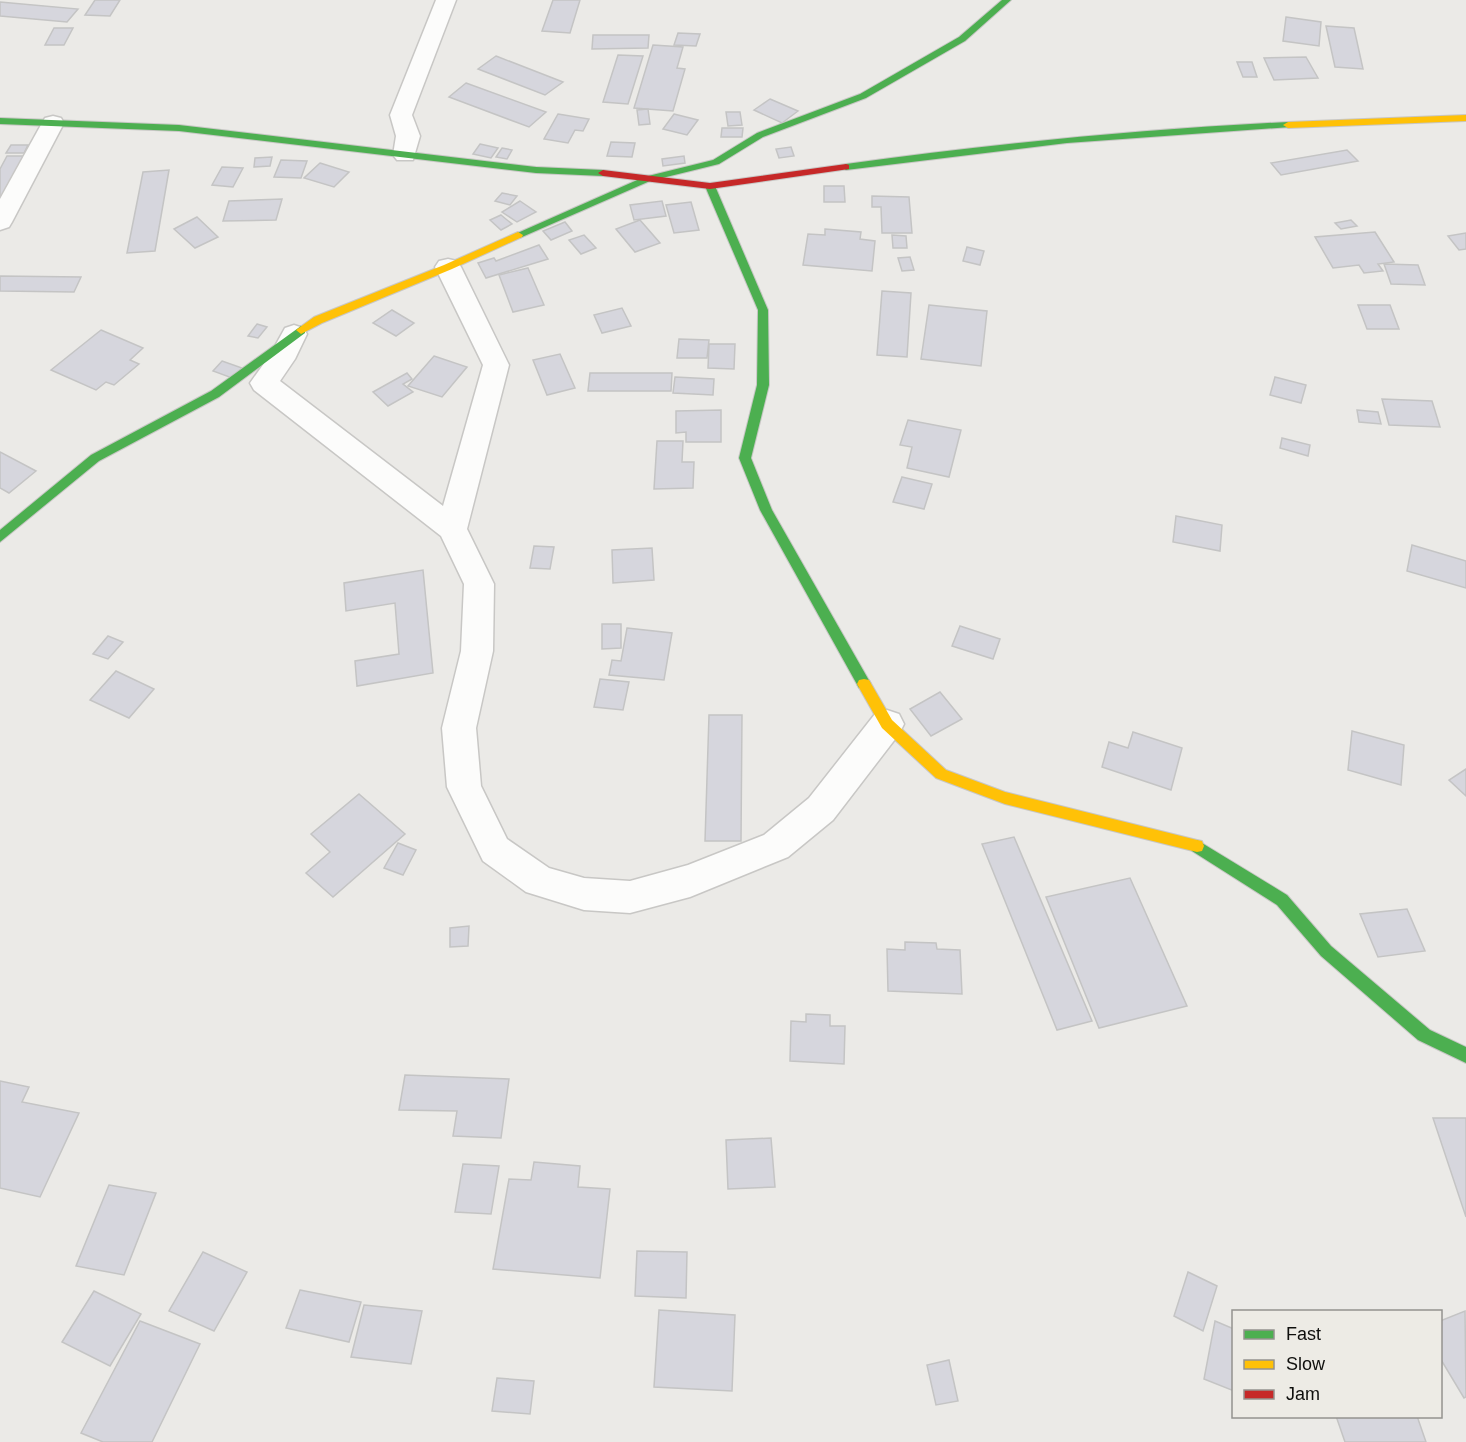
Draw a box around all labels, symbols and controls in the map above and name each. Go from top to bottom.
legend [1232,1310,1442,1418]
text: Fast [1286,1324,1321,1344]
text: Slow [1286,1354,1326,1374]
text: Jam [1286,1384,1320,1404]

